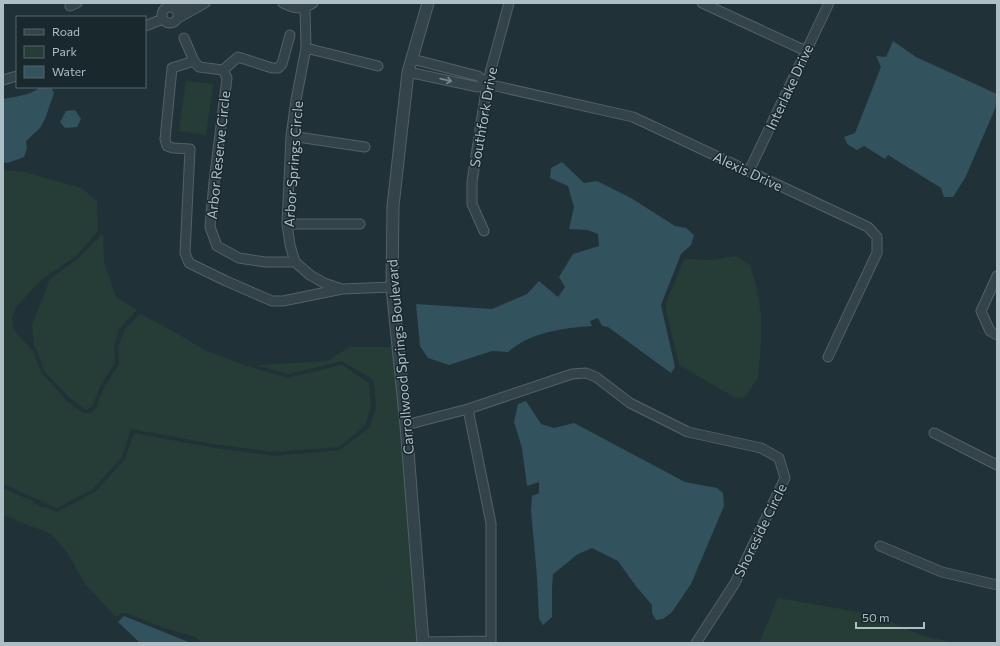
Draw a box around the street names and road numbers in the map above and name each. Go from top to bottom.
street label: Interlake Drive [762,41,816,133]
street label: Southfork Drive [466,66,500,168]
street label: Arbor Reserve Circle [203,90,233,220]
street label: Arbor Springs Circle [280,100,306,228]
street label: Alexis Drive [711,148,785,194]
street label: Carrollwood Springs Boulevard [383,259,417,455]
street label: Shoreside Circle [730,480,790,580]

